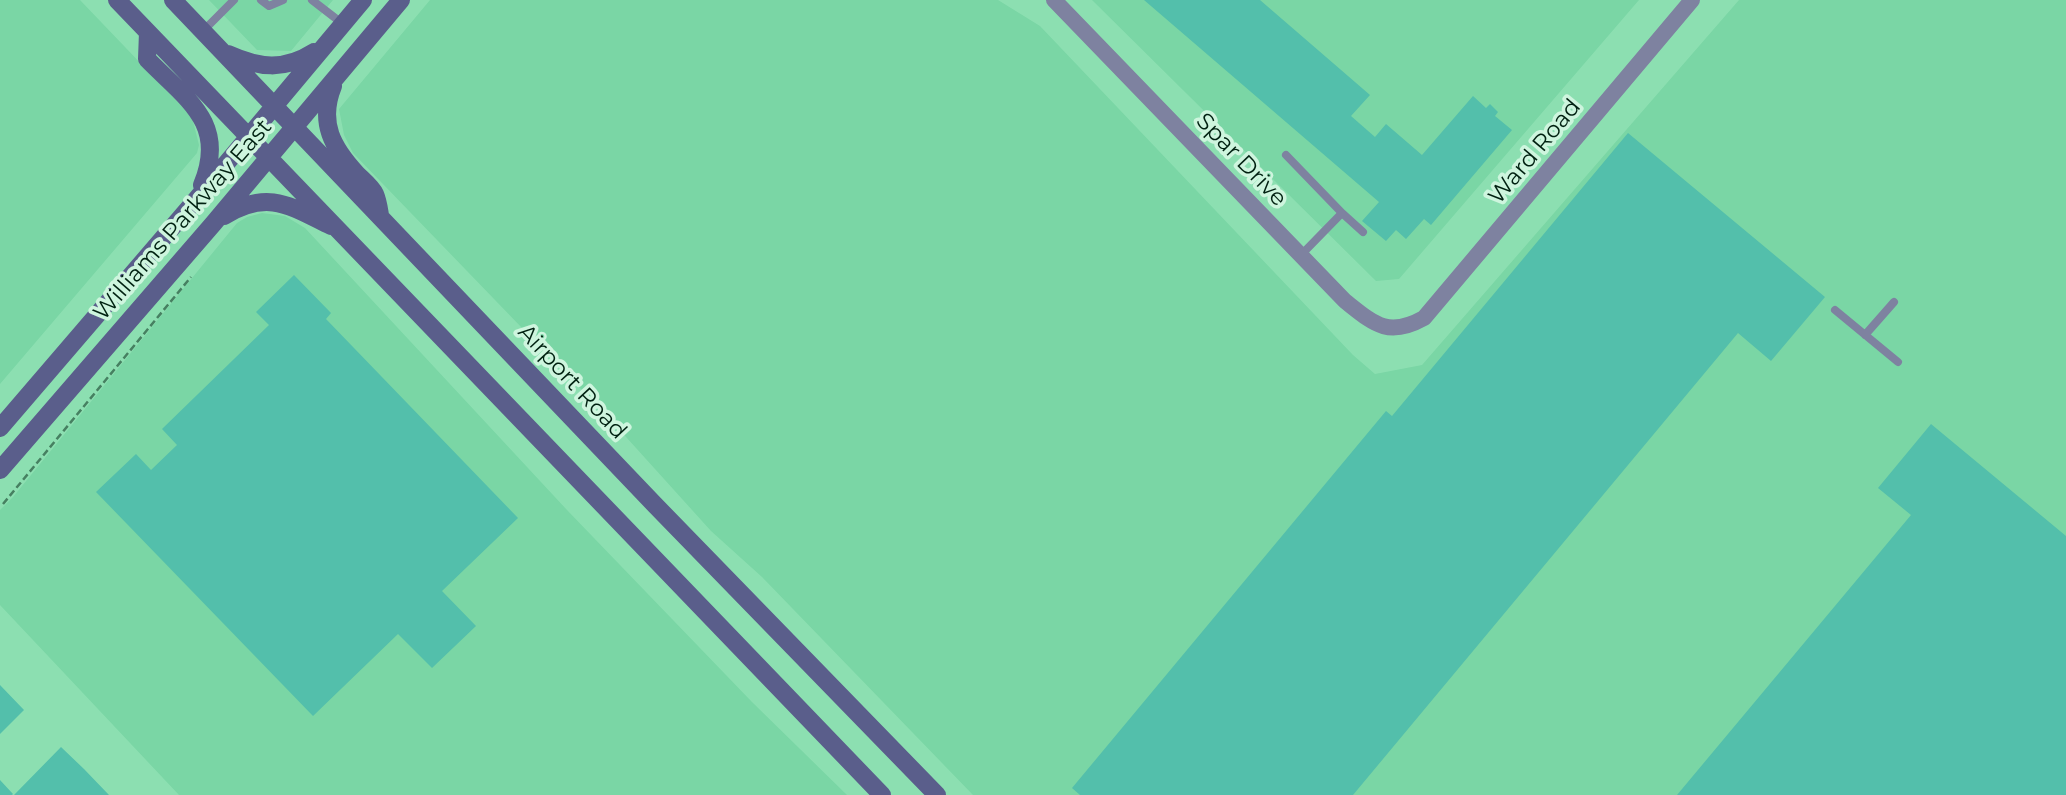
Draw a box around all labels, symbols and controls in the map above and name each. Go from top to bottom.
street label: Ward Road [1483,94,1587,210]
street label: Spar Drive [1190,108,1292,212]
street label: Williams Parkway East [88,114,278,326]
street label: Airport Road [512,319,632,445]

